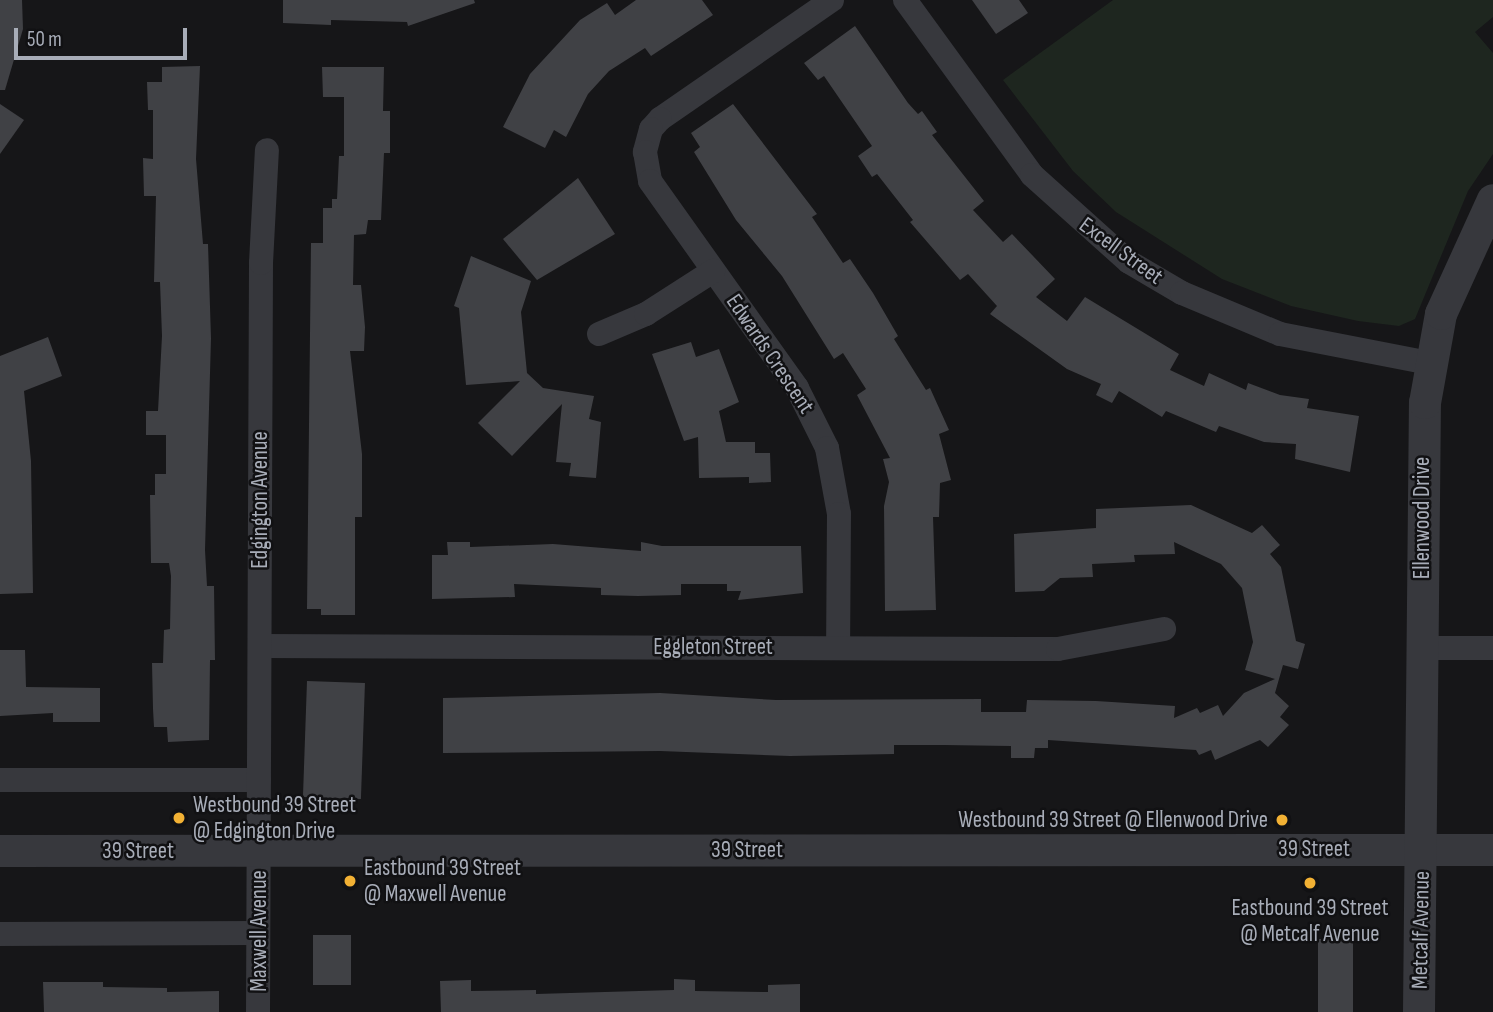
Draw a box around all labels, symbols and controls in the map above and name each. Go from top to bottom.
scale bar [18,14,191,58]
text: 50 m [27,27,62,52]
street label: Excell Street [1074,211,1168,291]
street label: Edwards Crescent [720,289,820,419]
street label: Edgington Avenue [246,431,274,569]
street label: Ellenwood Drive [1408,457,1436,579]
street label: Eggleton Street [653,633,773,661]
place label: Westbound 39 Street @ Edgington Drive [193,791,356,845]
place label: Westbound 39 Street @ Ellenwood Drive [958,806,1268,834]
marker: Westbound 39 Street @ Edgington Drive [171,810,187,826]
marker: Westbound 39 Street @ Ellenwood Drive [1274,812,1290,828]
street label: 39 Street [1278,835,1350,863]
street label: 39 Street [711,836,783,864]
street label: 39 Street [102,837,174,865]
place label: Eastbound 39 Street @ Maxwell Avenue [364,854,521,908]
street label: Maxwell Avenue [245,870,273,992]
street label: Metcalf Avenue [1406,871,1436,989]
marker: Eastbound 39 Street @ Maxwell Avenue [342,873,358,889]
marker: Eastbound 39 Street @ Metcalf Avenue [1302,875,1318,891]
place label: Eastbound 39 Street @ Metcalf Avenue [1231,894,1389,948]

